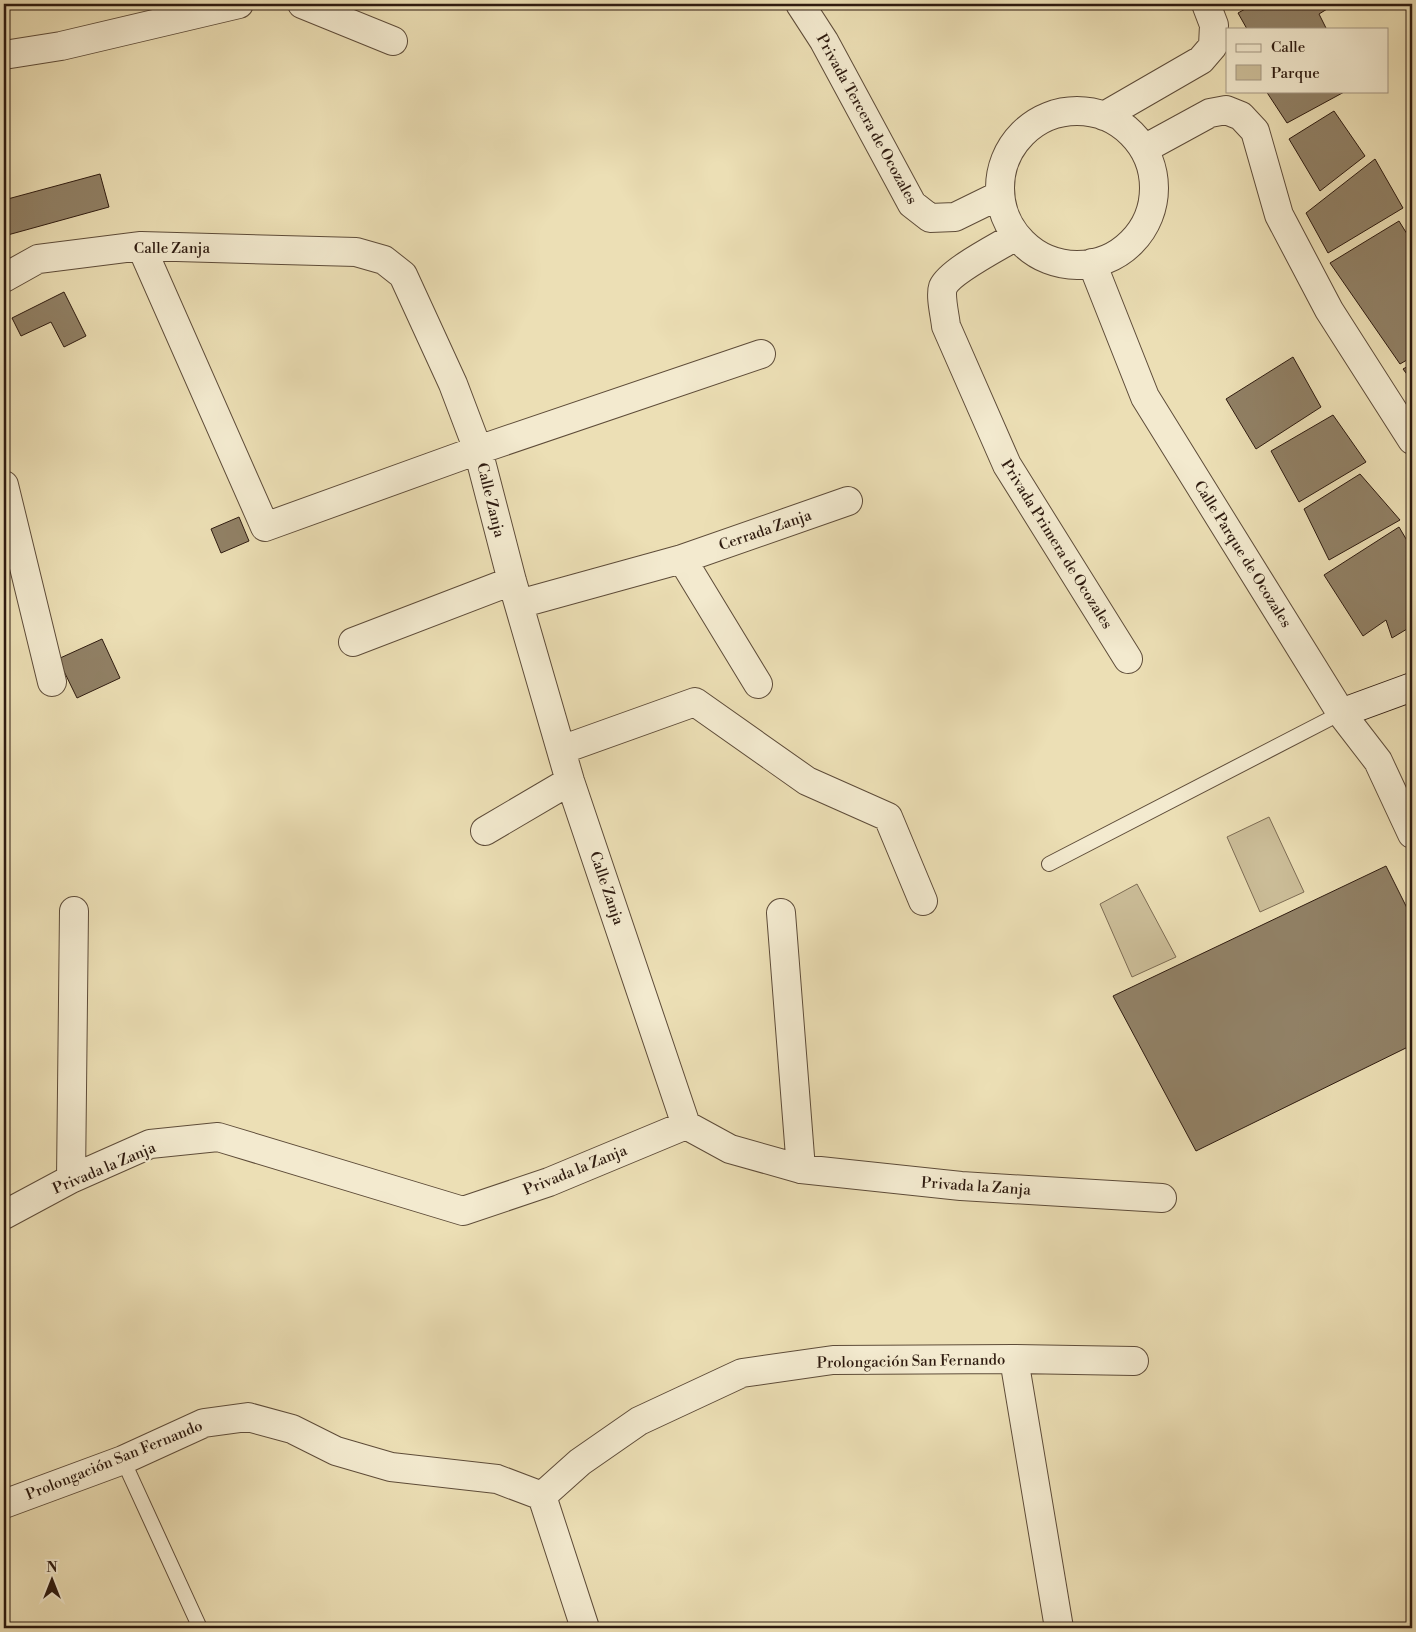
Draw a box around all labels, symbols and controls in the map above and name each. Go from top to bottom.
legend [1226,28,1388,92]
street label: Privada Tercera de Ocozales [812,31,921,208]
text: Calle [1271,38,1305,57]
text: Parque [1271,64,1320,83]
street label: Calle Zanja [134,239,211,258]
street label: Privada Primera de Ocozales [997,456,1117,633]
street label: Calle Zanja [472,461,509,540]
street label: Calle Parque de Ocozales [1190,477,1296,631]
street label: Cerrada Zanja [716,506,814,555]
street label: Calle Zanja [585,849,628,928]
street label: Privada la Zanja [50,1138,159,1199]
street label: Privada la Zanja [521,1141,630,1200]
street label: Privada la Zanja [920,1173,1032,1200]
street label: Prolongación San Fernando [816,1350,1006,1373]
street label: Prolongación San Fernando [23,1416,205,1505]
north arrow [28,1554,78,1604]
text: N [46,1559,58,1577]

